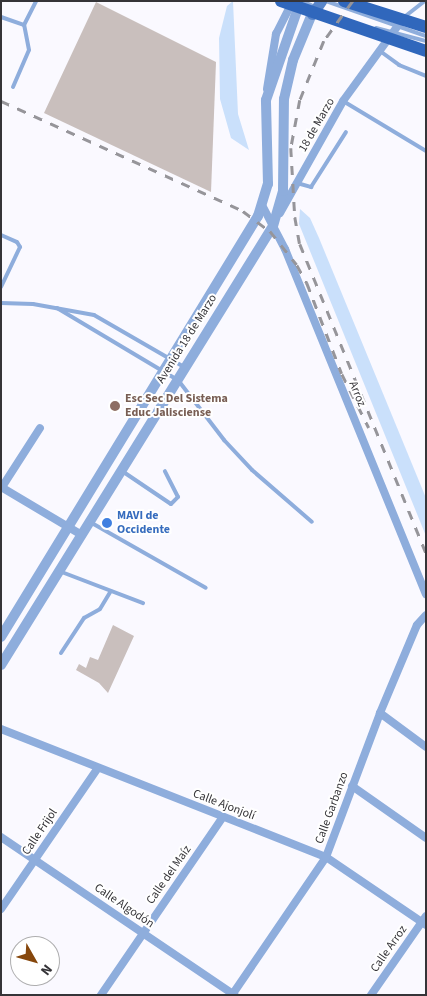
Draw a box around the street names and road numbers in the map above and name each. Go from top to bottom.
street label: 18 de Marzo [296,96,338,154]
street label: Avenida 18 de Marzo [154,292,220,386]
street label: Arroz [345,379,369,409]
street label: Calle Garbanzo [312,770,352,846]
street label: Calle Ajonjolí [191,787,257,823]
street label: Calle Frijol [19,806,61,858]
street label: Calle del Maíz [144,843,194,907]
street label: Calle Algodón [91,881,157,931]
street label: Calle Arroz [368,923,410,975]

